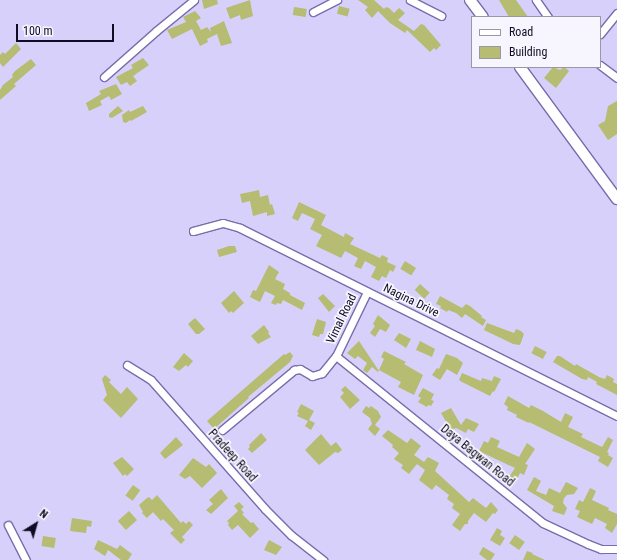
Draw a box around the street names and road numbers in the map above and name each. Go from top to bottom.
street label: Nagina Drive [381,281,441,321]
street label: Vimal Road [324,292,360,346]
street label: Daya Bagwan Road [437,422,517,490]
street label: Pradeep Road [205,427,259,485]

